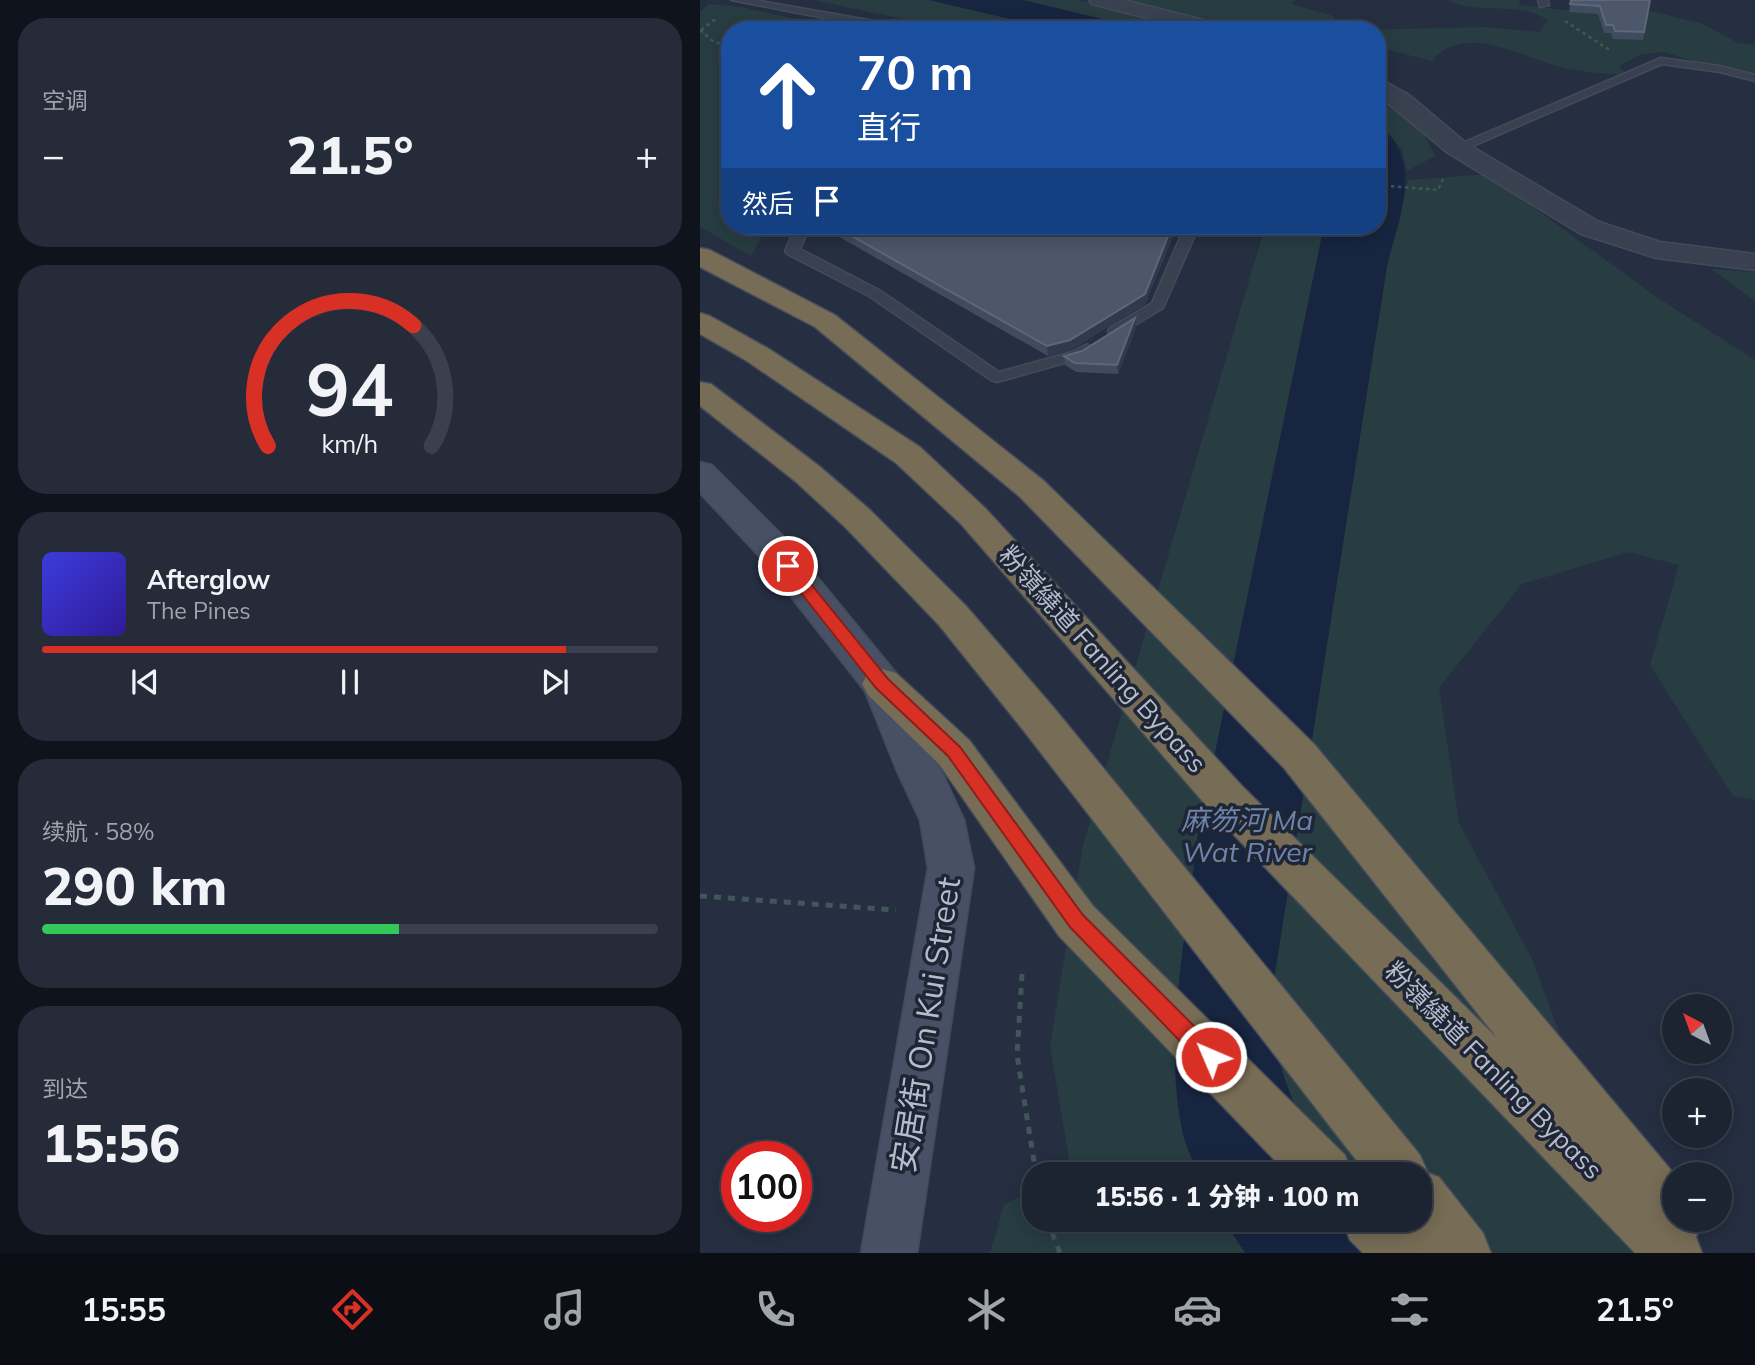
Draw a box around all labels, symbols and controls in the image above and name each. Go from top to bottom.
text: 70 m [857,41,973,102]
icon: ahead [742,49,833,140]
text: 空调 [42,86,88,115]
text: 直行 [857,107,921,147]
text: 21.5° [286,122,414,187]
text: − [42,131,65,179]
text: + [635,131,658,179]
icon: arrive [808,182,846,220]
text: 然后 [742,187,794,220]
text: 94 [306,343,394,434]
text: km/h [322,427,378,458]
pin [758,536,818,596]
street label: 粉嶺繞道 Fanling Bypass [992,539,1214,779]
icon: arrive [769,547,807,585]
text: Afterglow [147,563,270,596]
text: The Pines [147,596,251,625]
icon: previous [126,663,164,701]
icon: pause [331,663,369,701]
icon: next [536,663,574,701]
water label: 麻笏河 Ma Wat River [1181,802,1314,869]
text: 续航 · 58% [42,817,154,846]
text: 290 km [42,853,227,918]
street label: 安居街 On Kui Street [882,874,968,1176]
street label: 粉嶺繞道 Fanling Bypass [1378,954,1610,1186]
north arrow [1662,994,1732,1064]
map controls [1662,994,1732,1232]
position arrow [1174,1020,1248,1094]
text: 到达 [42,1074,88,1103]
button: + [1662,1078,1732,1148]
text: 15:56 [42,1110,180,1175]
speed limit sign: 100 [721,1141,812,1232]
button: − [1662,1162,1732,1232]
text: 15:56 · 1 分钟 · 100 m [1095,1180,1359,1213]
icon: directions [328,1285,377,1334]
icon: music [540,1285,589,1334]
icon: phone [751,1285,800,1334]
icon: climate [962,1285,1011,1334]
icon: car [1173,1285,1222,1334]
icon: filters [1385,1285,1434,1334]
text: 15:55 [81,1289,166,1329]
text: 21.5° [1596,1289,1674,1329]

